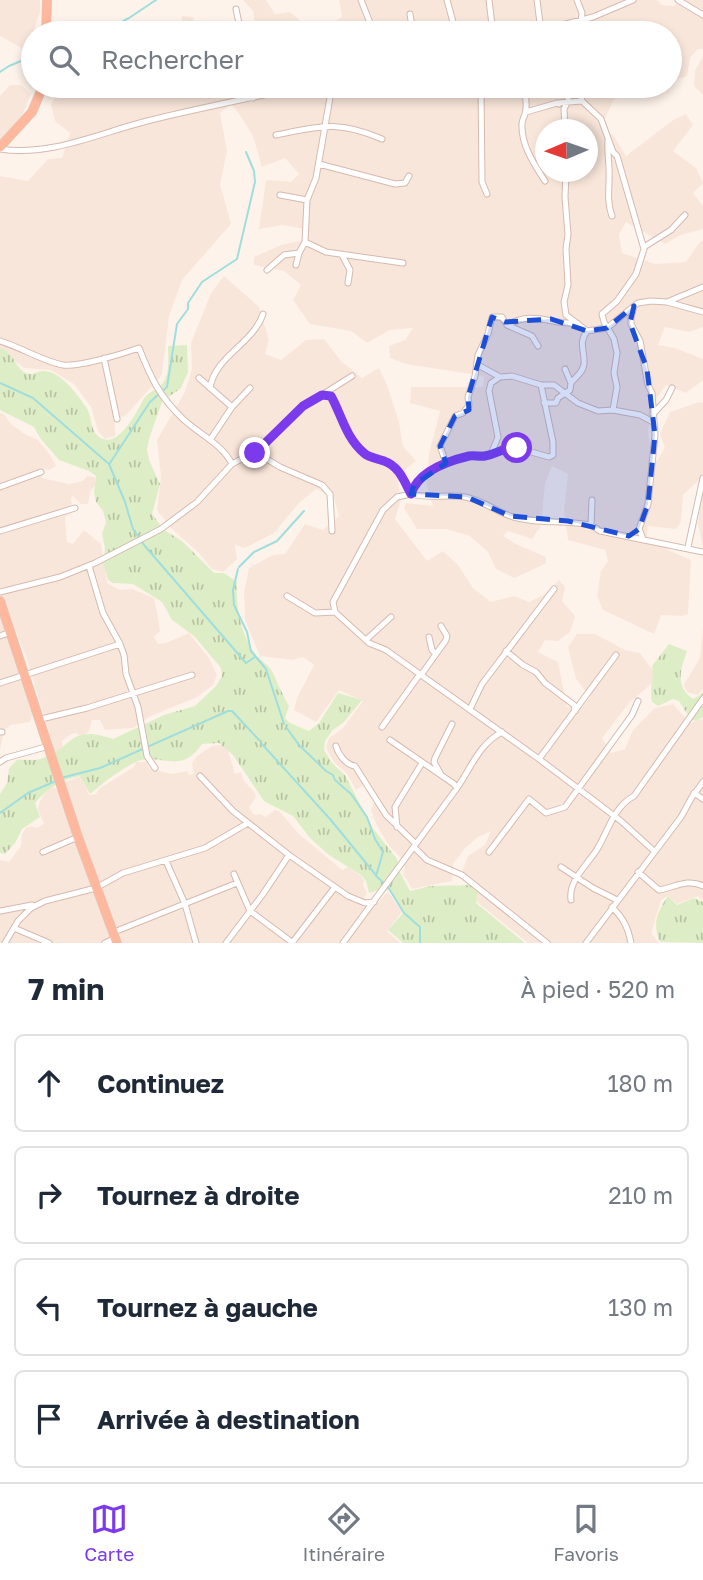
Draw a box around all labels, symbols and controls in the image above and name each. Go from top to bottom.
search box [21,21,682,98]
icon: search [45,41,83,79]
text: Rechercher [101,44,244,75]
north arrow [535,119,598,182]
route start [501,432,532,463]
route end [239,437,270,468]
text: 7 min [28,971,104,1007]
text: À pied · 520 m [521,975,675,1003]
icon: ahead [30,1064,68,1102]
text: Continuez [97,1068,224,1099]
text: 180 m [607,1069,673,1097]
icon: right [30,1176,68,1214]
text: Tournez à droite [97,1180,300,1211]
text: 210 m [608,1181,673,1209]
icon: left [30,1288,68,1326]
text: Tournez à gauche [97,1292,318,1323]
text: 130 m [608,1293,673,1321]
icon: arrive [30,1400,68,1438]
text: Arrivée à destination [97,1404,360,1435]
tab: Carte [84,1500,134,1565]
tab: Itinéraire [302,1500,385,1565]
tab: Favoris [553,1500,619,1565]

